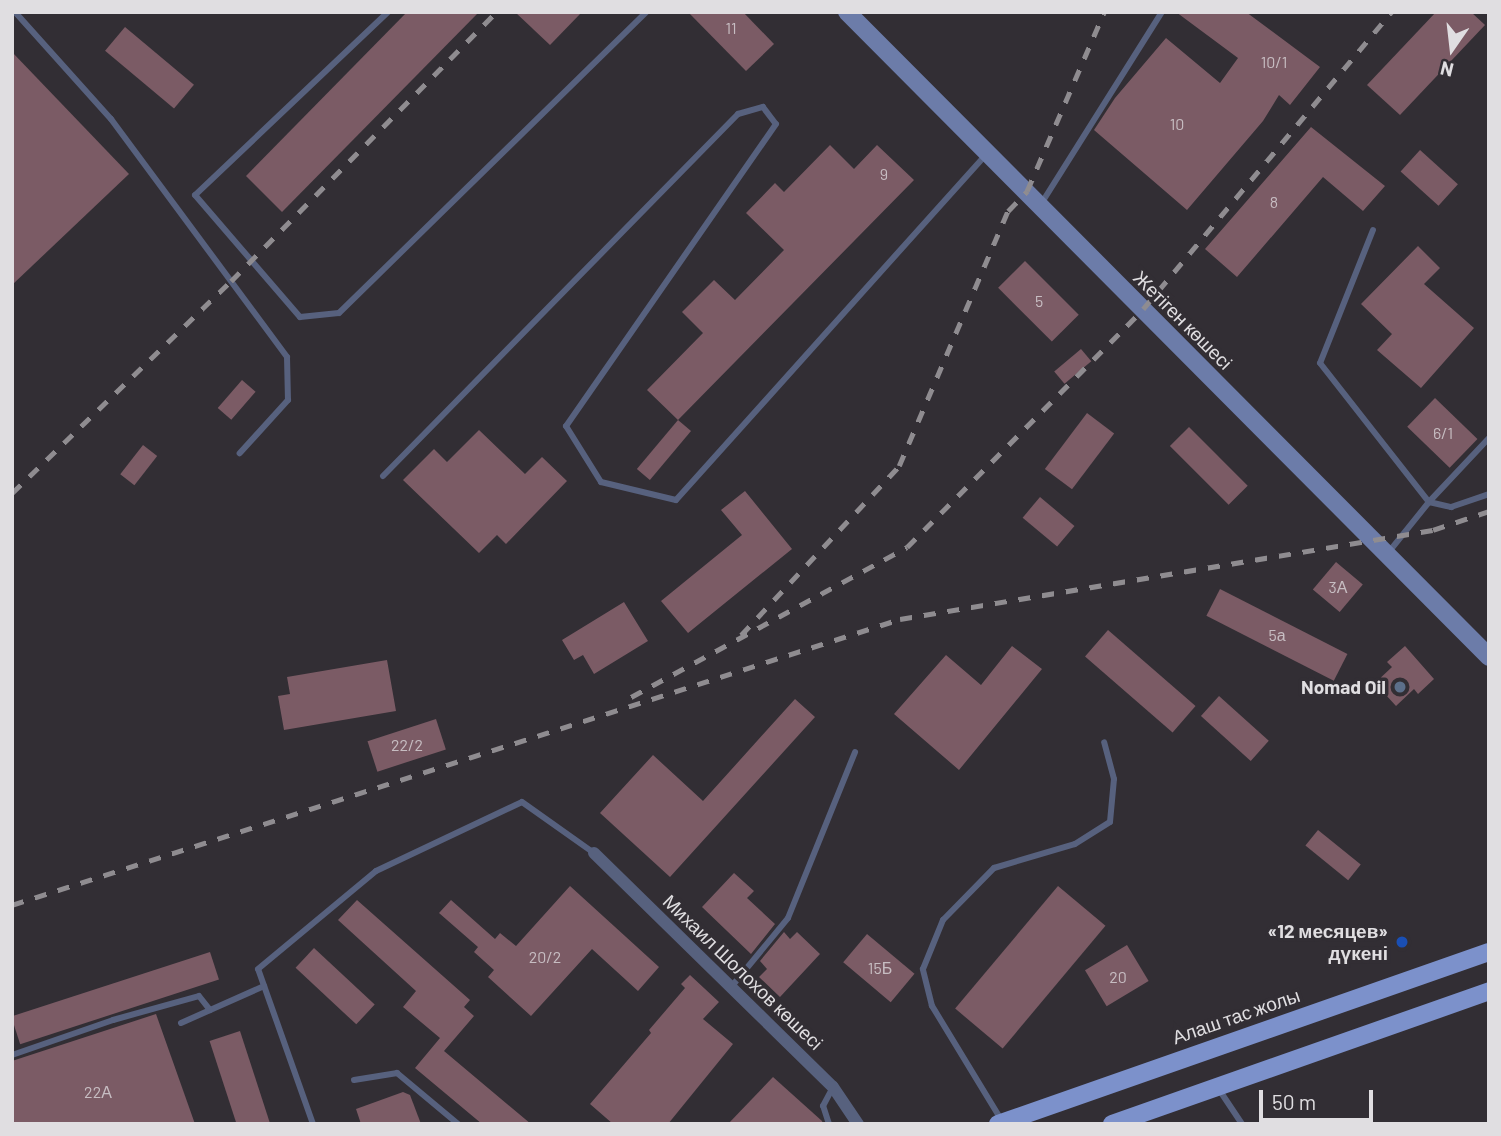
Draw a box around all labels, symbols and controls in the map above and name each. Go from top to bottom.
north arrow [1417,14,1487,84]
house number: 11 [725,18,737,38]
house number: 10/1 [1261,52,1287,72]
text: N [1438,57,1456,83]
house number: 10 [1170,114,1184,134]
house number: 9 [880,164,888,184]
house number: 8 [1270,192,1278,212]
street label: Жетіген көшесі [1129,266,1237,374]
house number: 5 [1035,291,1043,311]
house number: 6/1 [1433,423,1453,443]
house number: 3А [1329,577,1347,597]
house number: 5а [1268,625,1286,645]
place label: Nomad Oil [1301,676,1386,698]
marker: Nomad Oil [1392,679,1408,695]
house number: 22/2 [391,735,423,755]
street label: Михаил Шолохов көшесі [658,890,828,1054]
place label: «12 месяцев» дүкені [1268,920,1388,964]
marker: «12 месяцев» дүкені [1394,934,1410,950]
house number: 20/2 [529,947,561,967]
house number: 15Б [868,958,892,978]
house number: 20 [1109,967,1127,987]
street label: Алаш тас жолы [1169,984,1303,1048]
scale bar [1263,1076,1377,1120]
house number: 22А [84,1082,112,1102]
text: 50 m [1272,1089,1316,1114]

